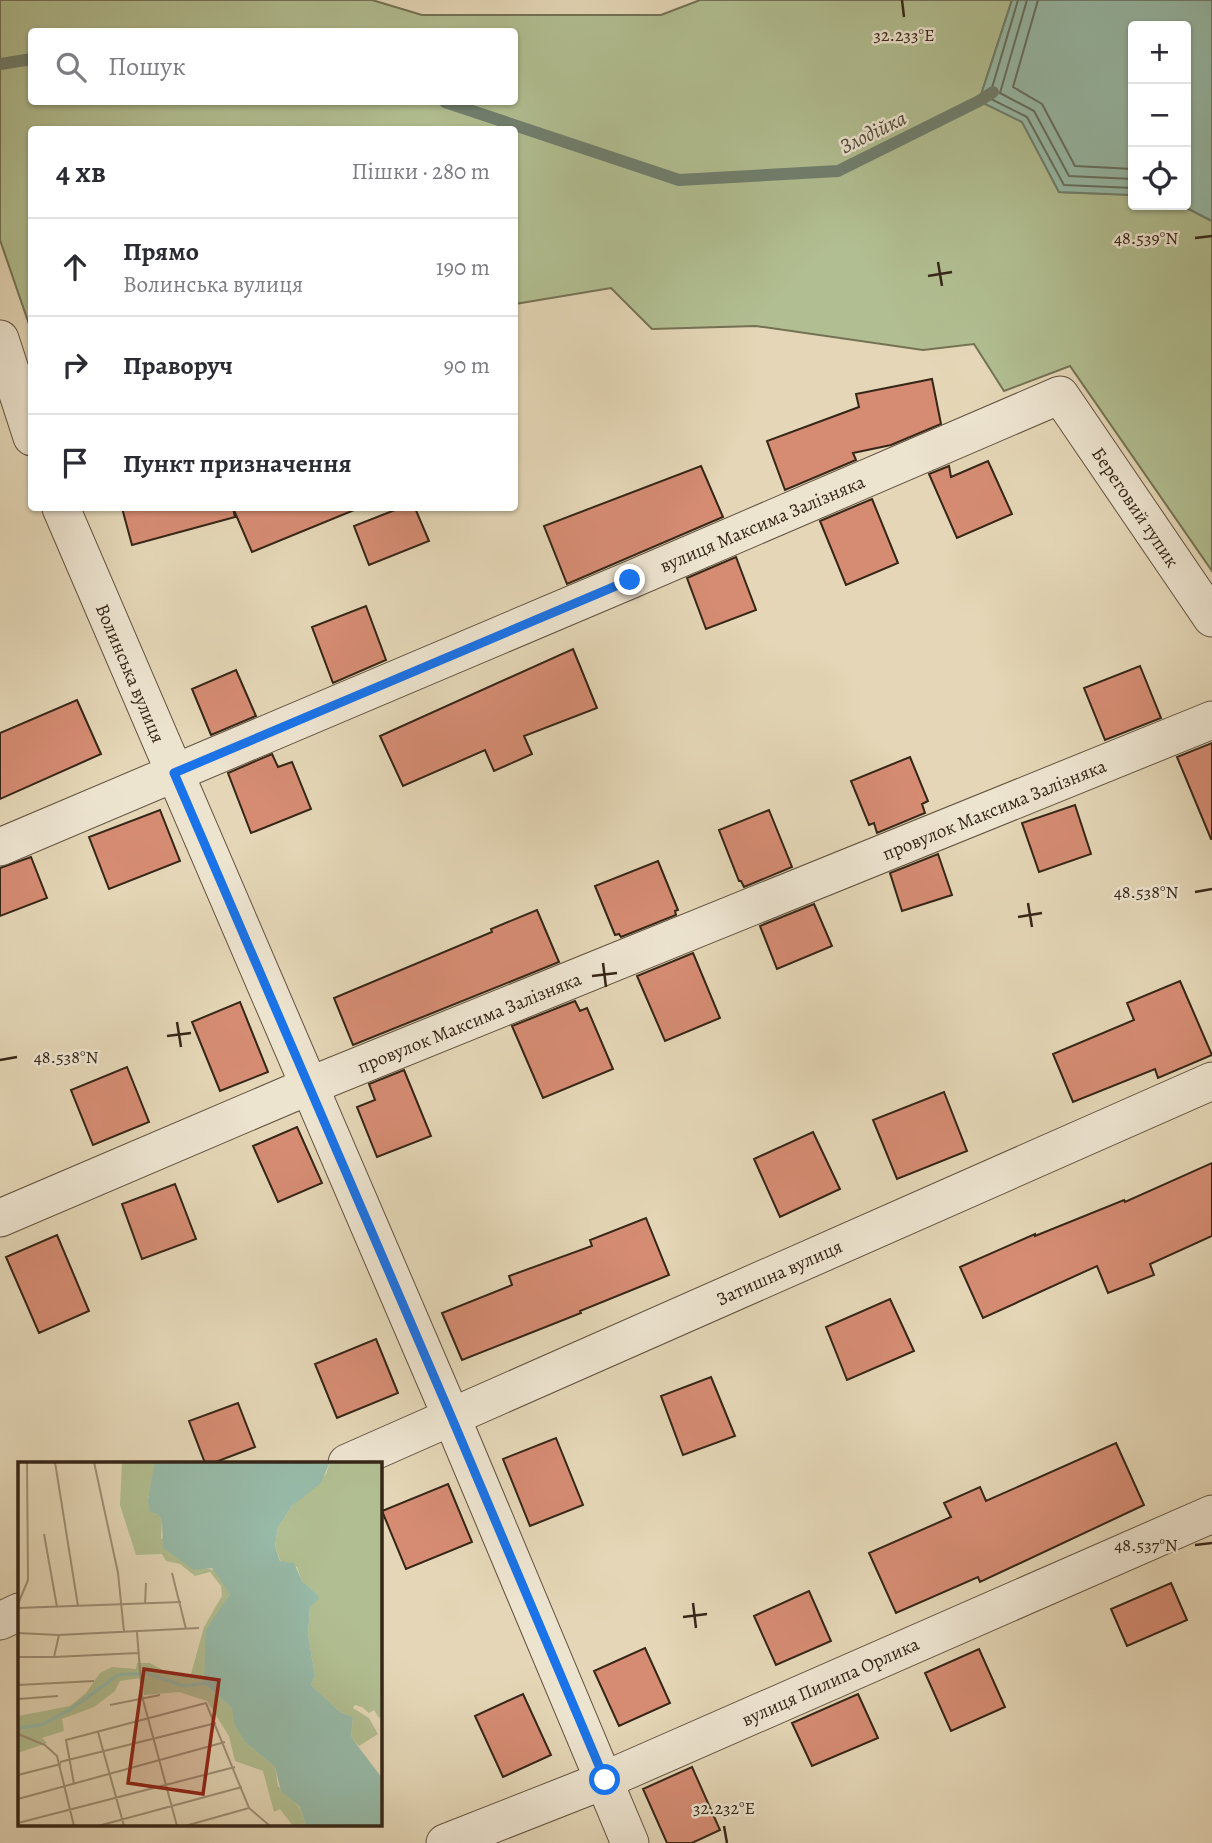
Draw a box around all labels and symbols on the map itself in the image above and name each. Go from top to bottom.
text: 32.233°E [873,23,935,47]
water label: Злодійка [835,104,911,160]
text: 48.539°N [1114,226,1178,250]
street label: Береговий тупик [1085,442,1185,573]
street label: вулиця Максима Залізняка [656,469,869,579]
route end [614,564,645,595]
street label: Волинська вулиця [89,600,171,747]
street label: провулок Максима Залізняка [878,753,1111,867]
text: 48.538°N [1114,880,1178,904]
street label: провулок Максима Залізняка [353,966,586,1080]
text: 48.538°N [34,1045,98,1069]
street label: Затишна вулиця [712,1233,847,1312]
inset map [18,1462,382,1826]
text: 48.537°N [1114,1533,1178,1557]
street label: вулиця Пилипа Орлика [737,1631,924,1733]
route start [589,1764,620,1795]
text: 32.232°E [693,1796,755,1820]

